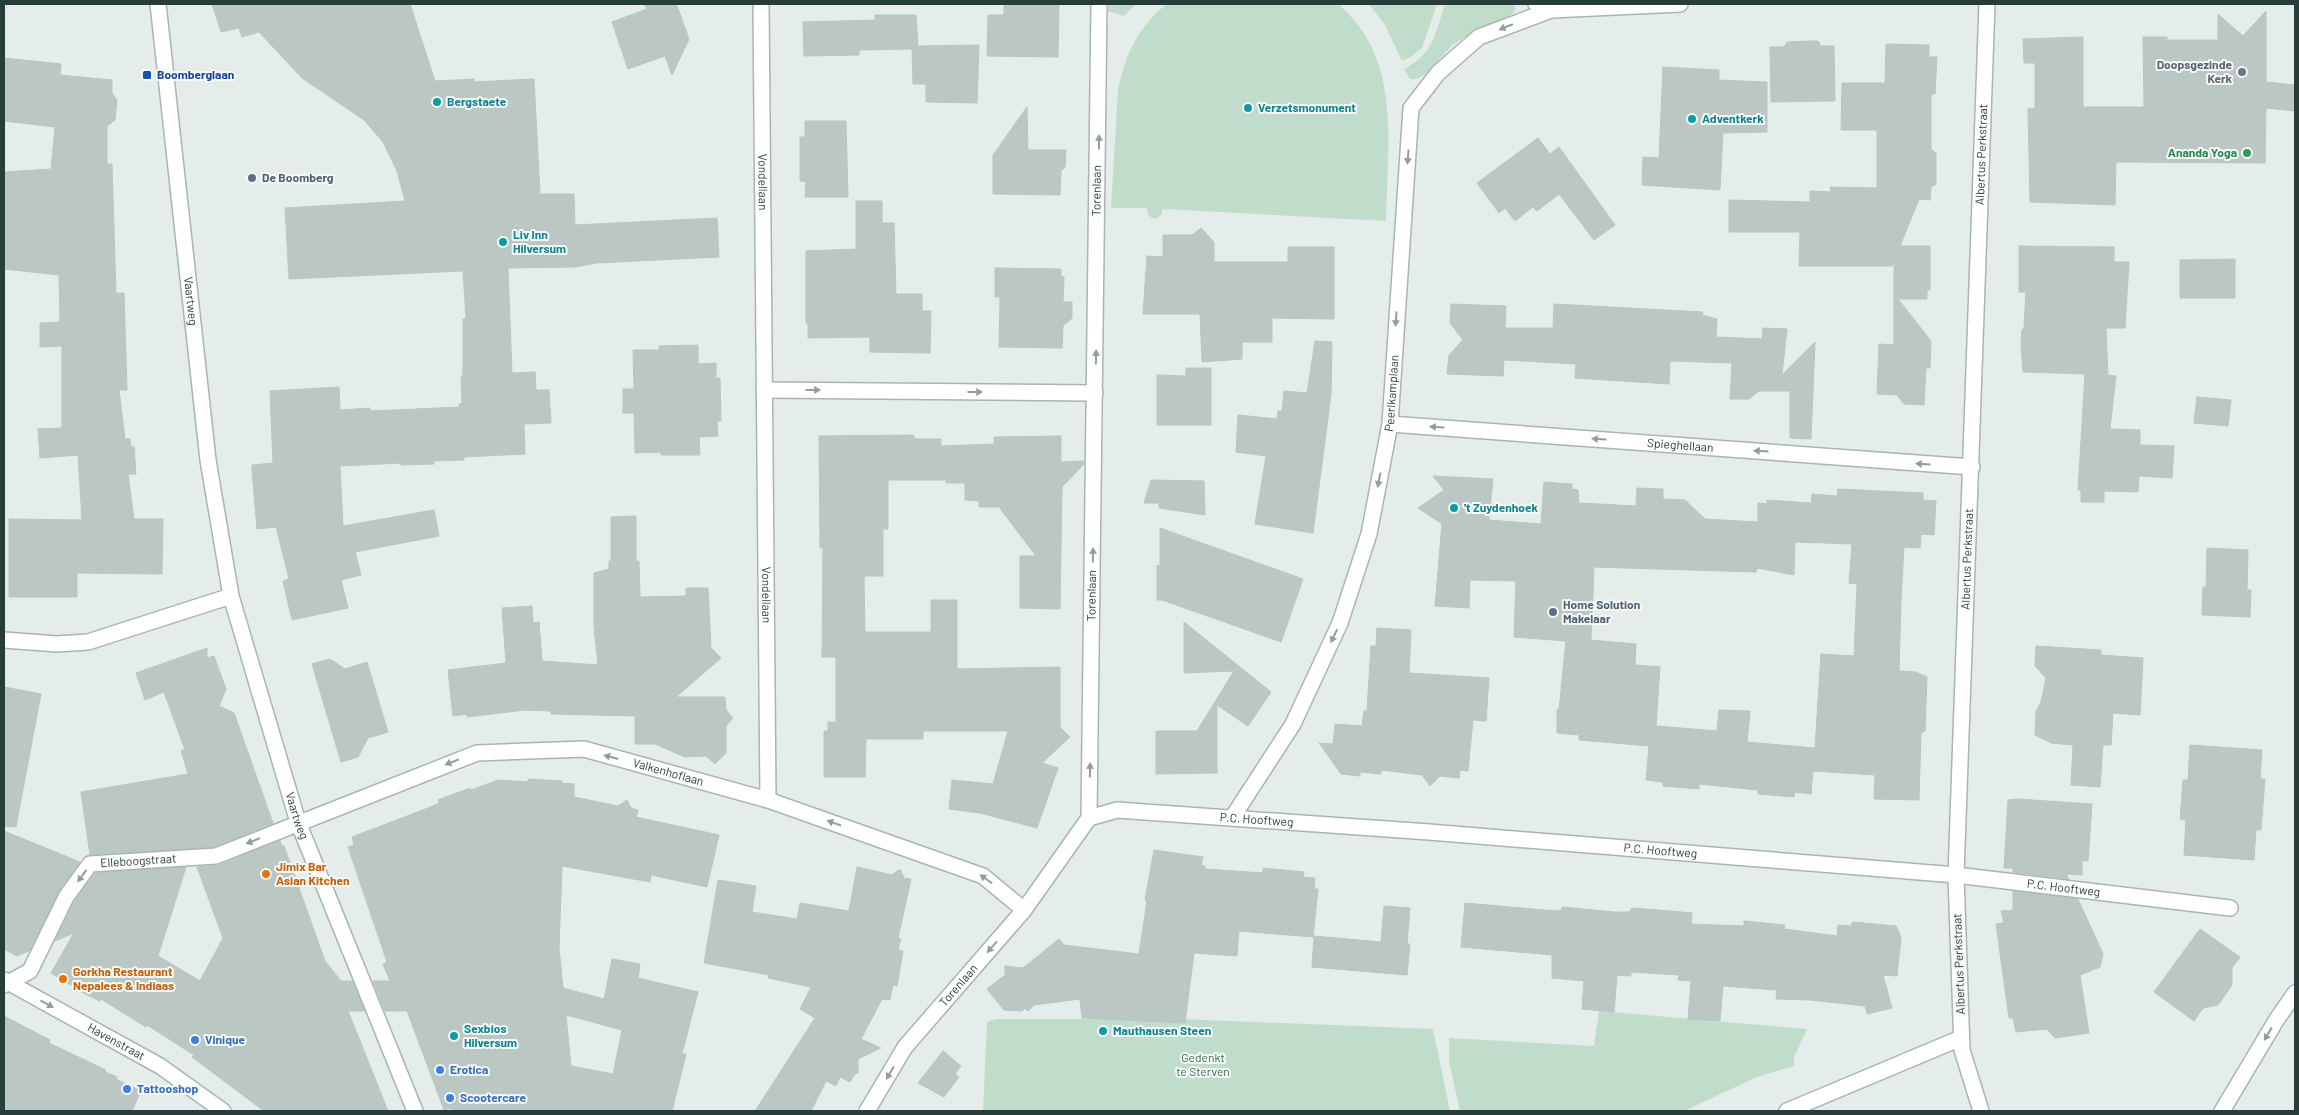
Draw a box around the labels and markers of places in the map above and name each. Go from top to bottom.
place label: Doopsgezinde Kerk [2157,57,2233,85]
marker: Doopsgezinde Kerk [2236,66,2248,78]
place label: Boomberglaan [157,67,234,81]
marker: Boomberglaan [141,69,153,81]
place label: Bergstaete [447,94,507,108]
marker: Bergstaete [431,96,443,108]
place label: Verzetsmonument [1258,100,1356,114]
marker: Verzetsmonument [1242,102,1254,114]
place label: Adventkerk [1702,111,1764,125]
marker: Adventkerk [1686,113,1698,125]
place label: Ananda Yoga [2168,145,2237,159]
marker: Ananda Yoga [2241,147,2253,159]
place label: De Boomberg [262,170,334,184]
marker: De Boomberg [246,172,258,184]
place label: Liv Inn Hilversum [513,227,566,255]
marker: Liv Inn Hilversum [497,236,509,248]
place label: 't Zuydenhoek [1464,500,1539,514]
marker: 't Zuydenhoek [1448,502,1460,514]
place label: Home Solution Makelaar [1563,597,1640,625]
marker: Home Solution Makelaar [1547,606,1559,618]
place label: Jimix Bar Asian Kitchen [276,859,350,887]
marker: Jimix Bar Asian Kitchen [260,868,272,880]
place label: Gorkha Restaurant Nepalees & Indiaas [73,964,174,992]
marker: Gorkha Restaurant Nepalees & Indiaas [57,973,69,985]
place label: Sexbios Hilversum [464,1021,517,1049]
place label: Mauthausen Steen [1113,1023,1211,1037]
marker: Mauthausen Steen [1097,1025,1109,1037]
marker: Sexbios Hilversum [448,1030,460,1042]
place label: Vinique [205,1032,246,1046]
marker: Vinique [189,1034,201,1046]
place label: Erotica [450,1062,488,1076]
marker: Erotica [434,1064,446,1076]
place label: Tattooshop [137,1081,198,1095]
marker: Tattooshop [121,1083,133,1095]
place label: Scootercare [460,1090,526,1104]
marker: Scootercare [444,1092,456,1104]

